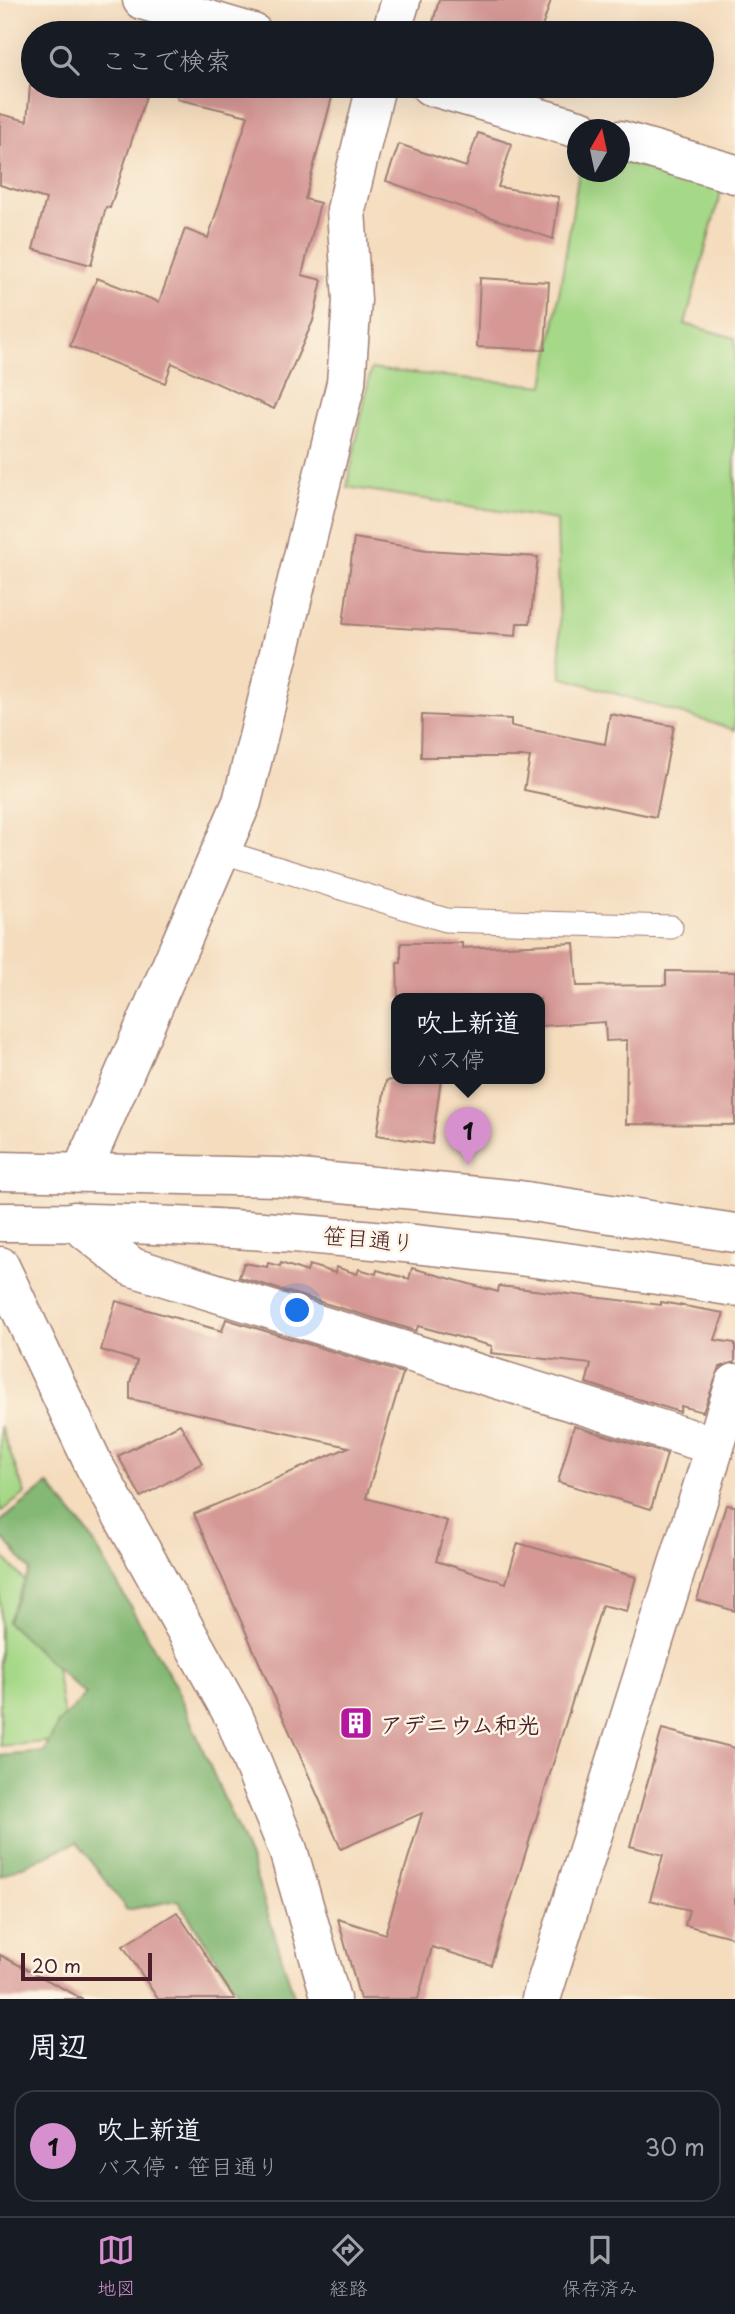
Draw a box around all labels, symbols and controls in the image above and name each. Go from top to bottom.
search box [21,21,714,98]
text: ここで検索 [101,40,231,79]
icon: search [45,41,83,79]
north arrow [567,119,630,182]
popup [391,993,545,1084]
text: 吹上新道 [416,1002,520,1041]
text: バス停 [416,1041,485,1076]
pin: 1 [445,1107,491,1165]
street label: 笹目通り [322,1217,416,1259]
your location [280,1293,314,1327]
building icon: アデニウム和光 [337,1704,375,1742]
place label: アデニウム和光 [380,1706,540,1741]
scale bar [21,1950,152,1982]
text: 20 m [32,1951,81,1979]
text: 周辺 [28,2022,88,2067]
text: 吹上新道 [97,2109,201,2148]
text: 1 [48,2129,59,2164]
text: 30 m [644,2129,705,2164]
text: バス停 · 笹目通り [97,2148,280,2183]
tab: 地図 [97,2231,135,2301]
tab: 経路 [329,2231,368,2301]
tab: 保存済み [562,2231,638,2301]

